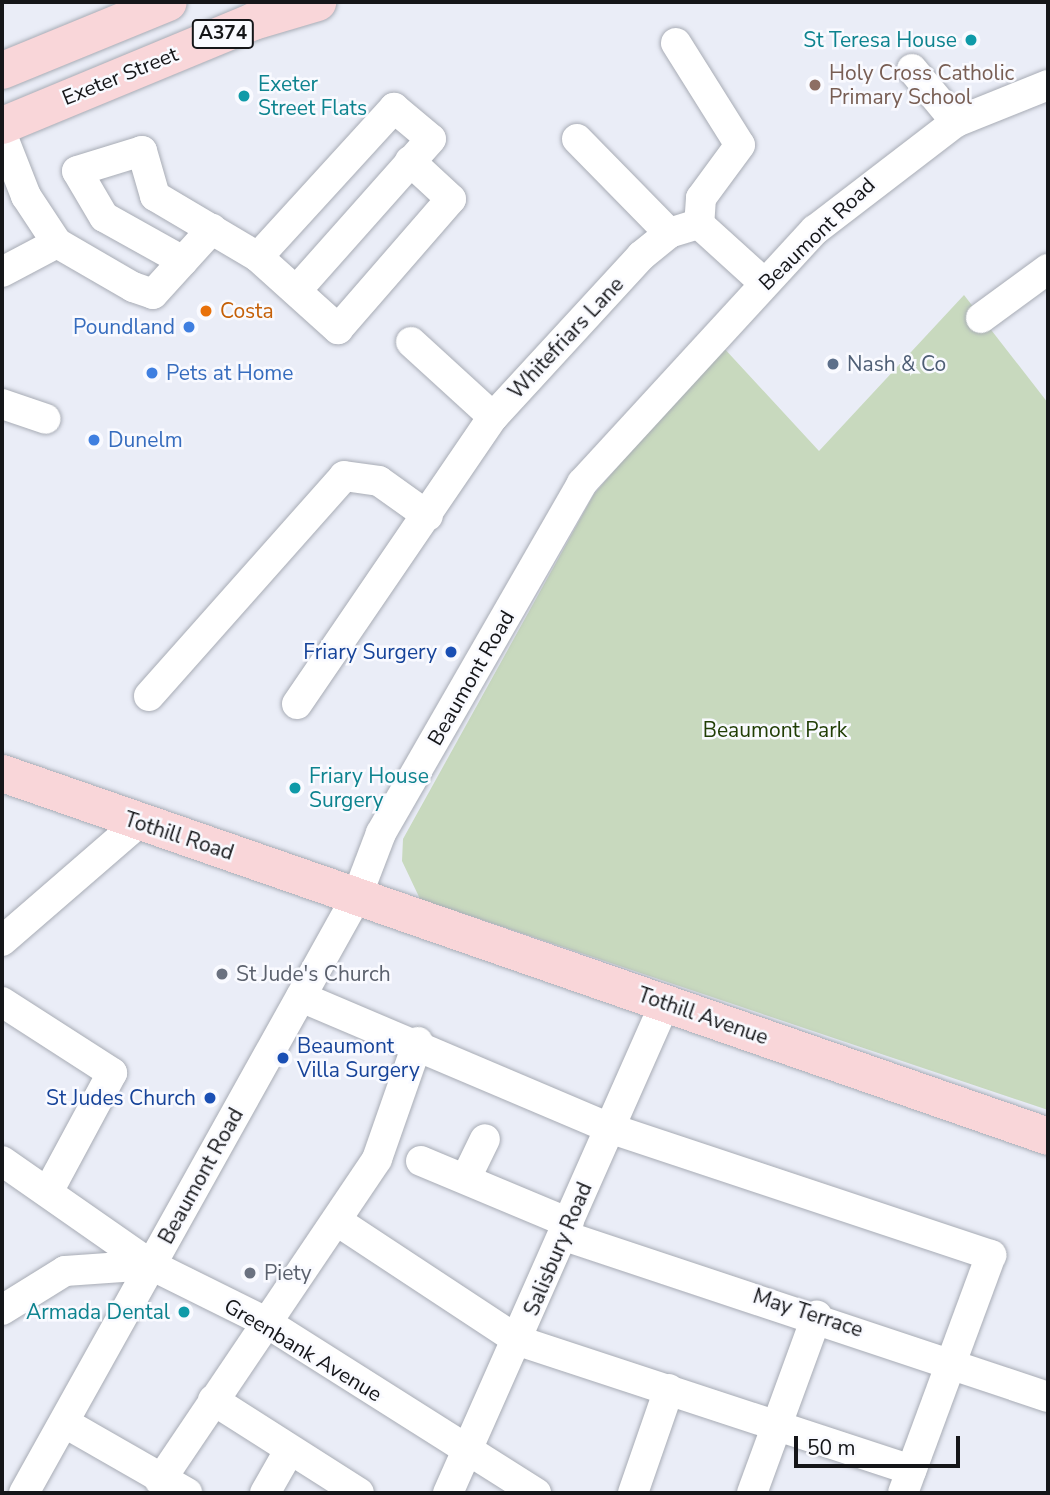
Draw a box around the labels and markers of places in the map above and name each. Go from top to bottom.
place label: St Teresa House [803,27,957,53]
marker: St Teresa House [963,32,979,48]
place label: Holy Cross Catholic Primary School [829,60,1014,110]
place label: Exeter Street Flats [258,71,367,121]
marker: Holy Cross Catholic Primary School [807,77,823,93]
marker: Exeter Street Flats [236,88,252,104]
place label: Costa [220,298,274,324]
marker: Costa [198,303,214,319]
place label: Poundland [73,314,175,340]
marker: Poundland [181,319,197,335]
place label: Nash & Co [847,351,946,377]
marker: Nash & Co [825,356,841,372]
place label: Pets at Home [166,360,294,386]
marker: Pets at Home [144,365,160,381]
place label: Dunelm [108,427,183,453]
marker: Dunelm [86,432,102,448]
place label: Friary Surgery [303,639,437,665]
marker: Friary Surgery [443,644,459,660]
place label: Friary House Surgery [309,763,429,813]
marker: Friary House Surgery [287,780,303,796]
place label: St Jude's Church [236,961,391,987]
marker: St Jude's Church [214,966,230,982]
place label: Beaumont Villa Surgery [297,1033,420,1083]
marker: Beaumont Villa Surgery [275,1050,291,1066]
place label: St Judes Church [46,1085,196,1111]
marker: St Judes Church [202,1090,218,1106]
place label: Piety [264,1260,312,1286]
marker: Piety [242,1265,258,1281]
place label: Armada Dental [26,1299,170,1325]
marker: Armada Dental [176,1304,192,1320]

